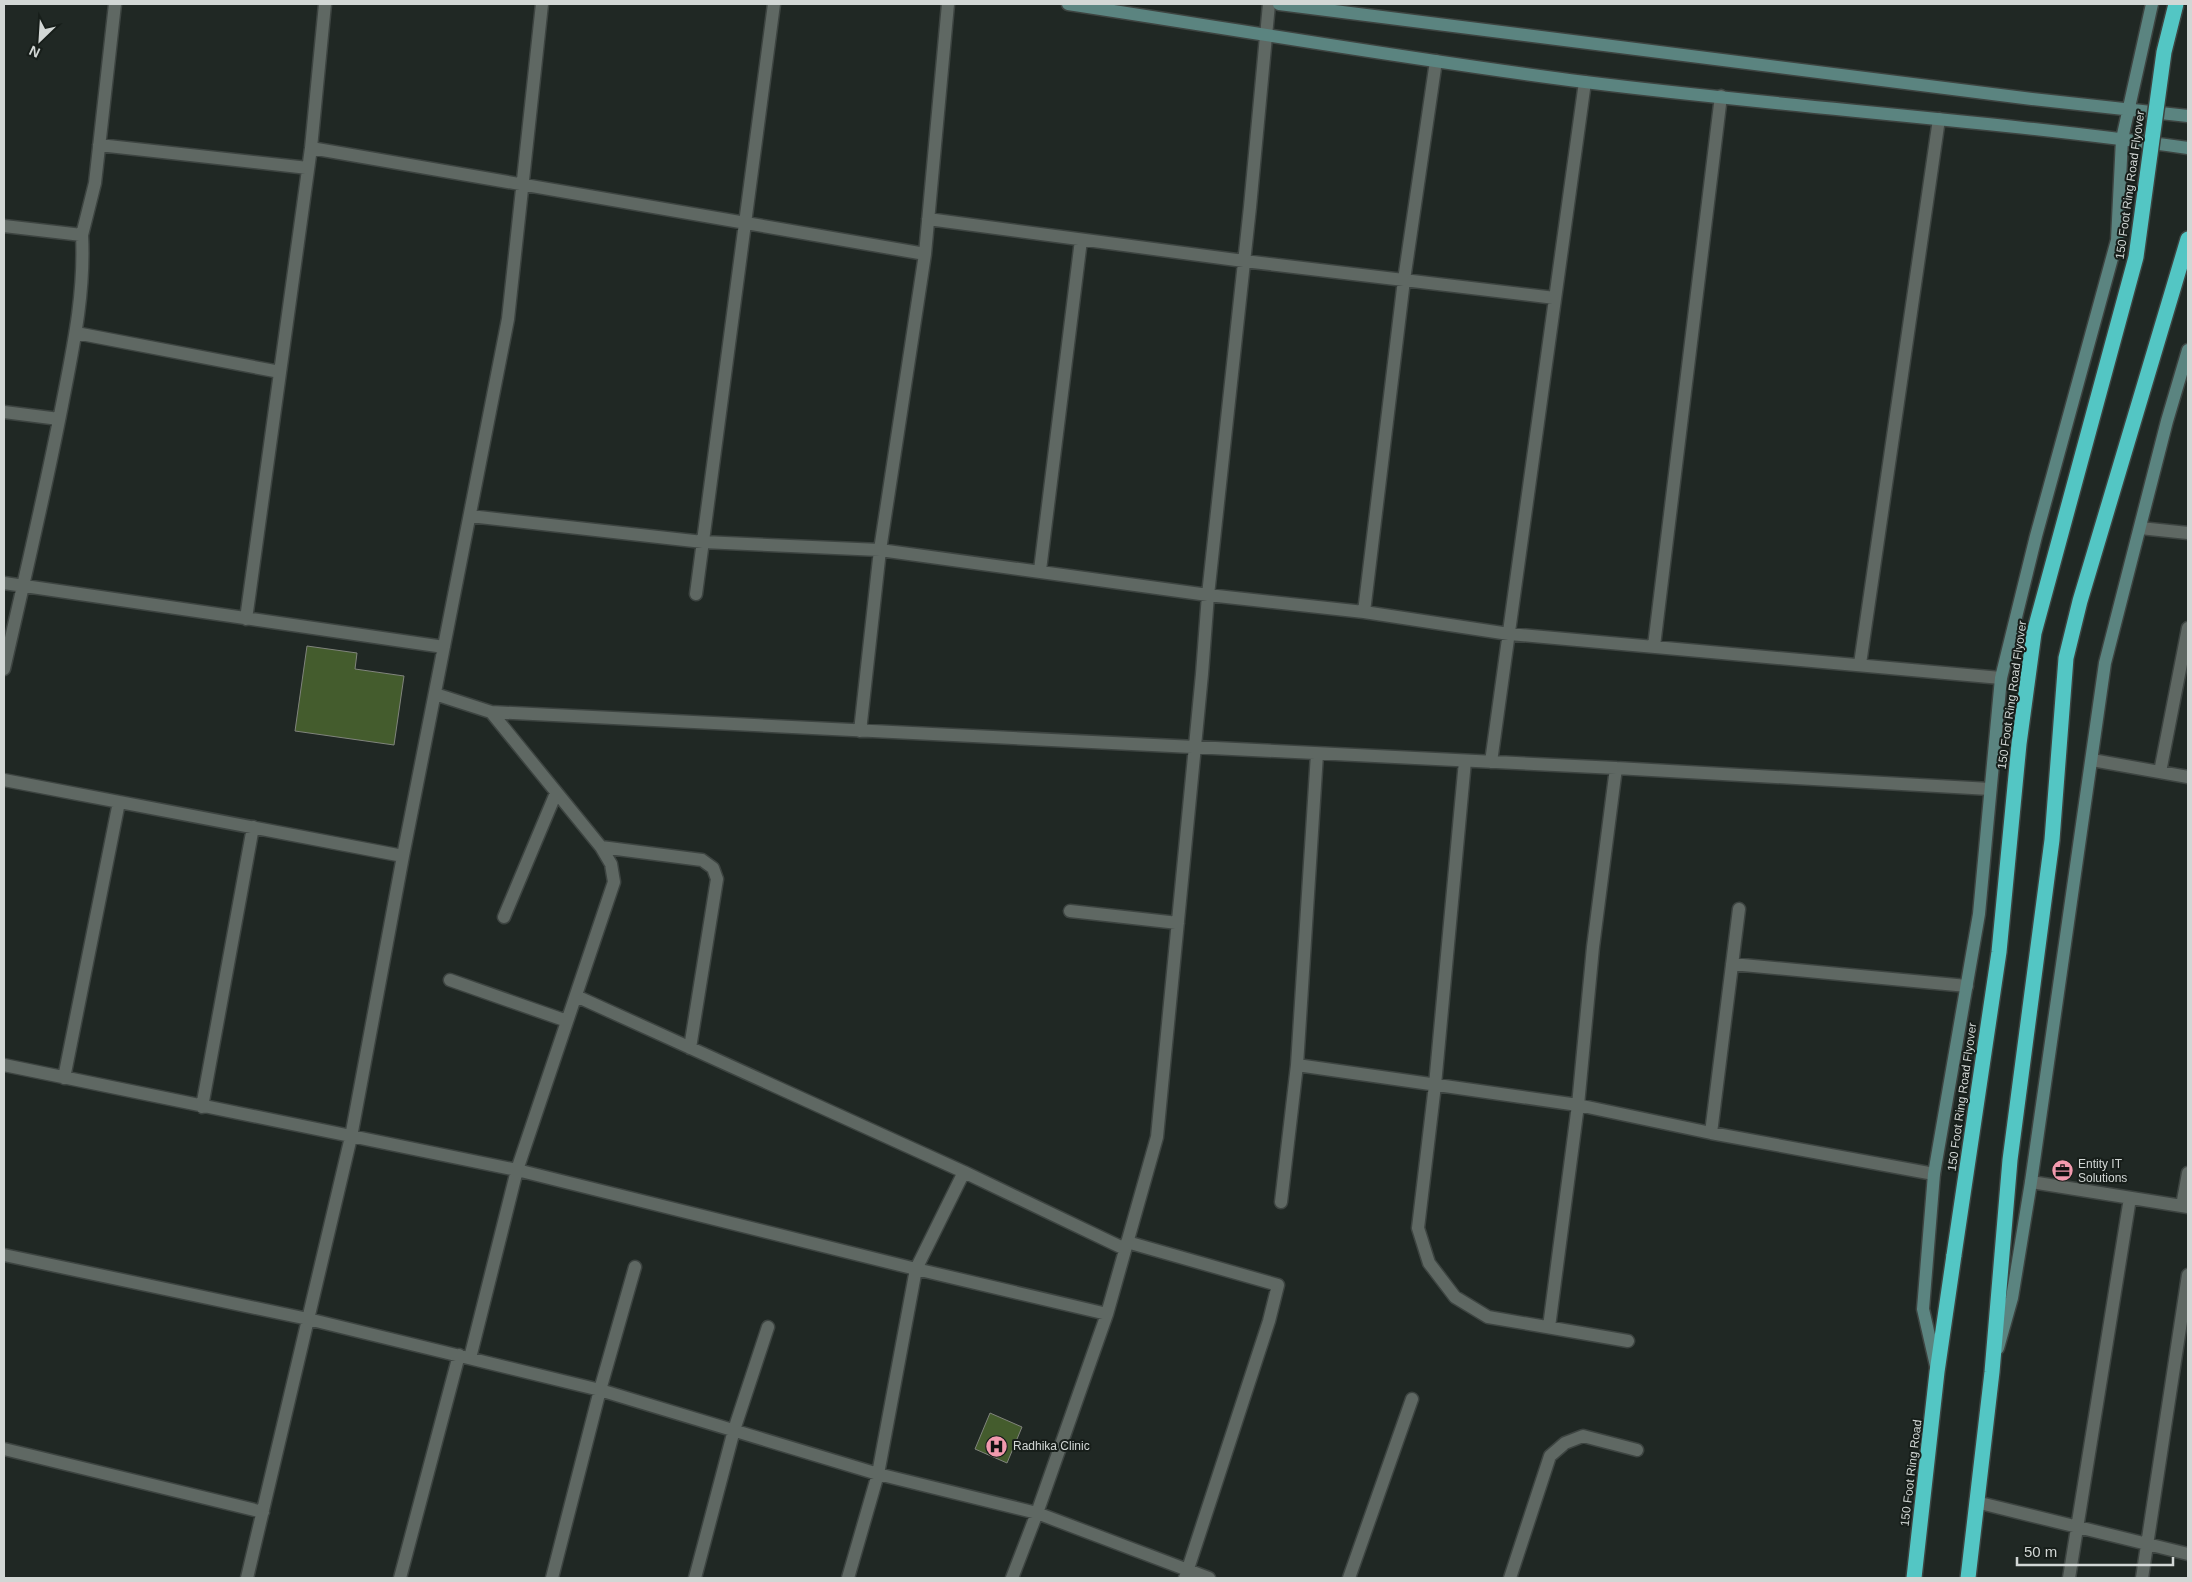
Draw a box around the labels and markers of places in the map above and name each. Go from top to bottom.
place label: Entity IT Solutions [2078,1157,2127,1185]
office icon: Entity IT Solutions [2050,1159,2074,1183]
hospital icon: Radhika Clinic [985,1434,1009,1458]
place label: Radhika Clinic [1013,1439,1090,1453]

